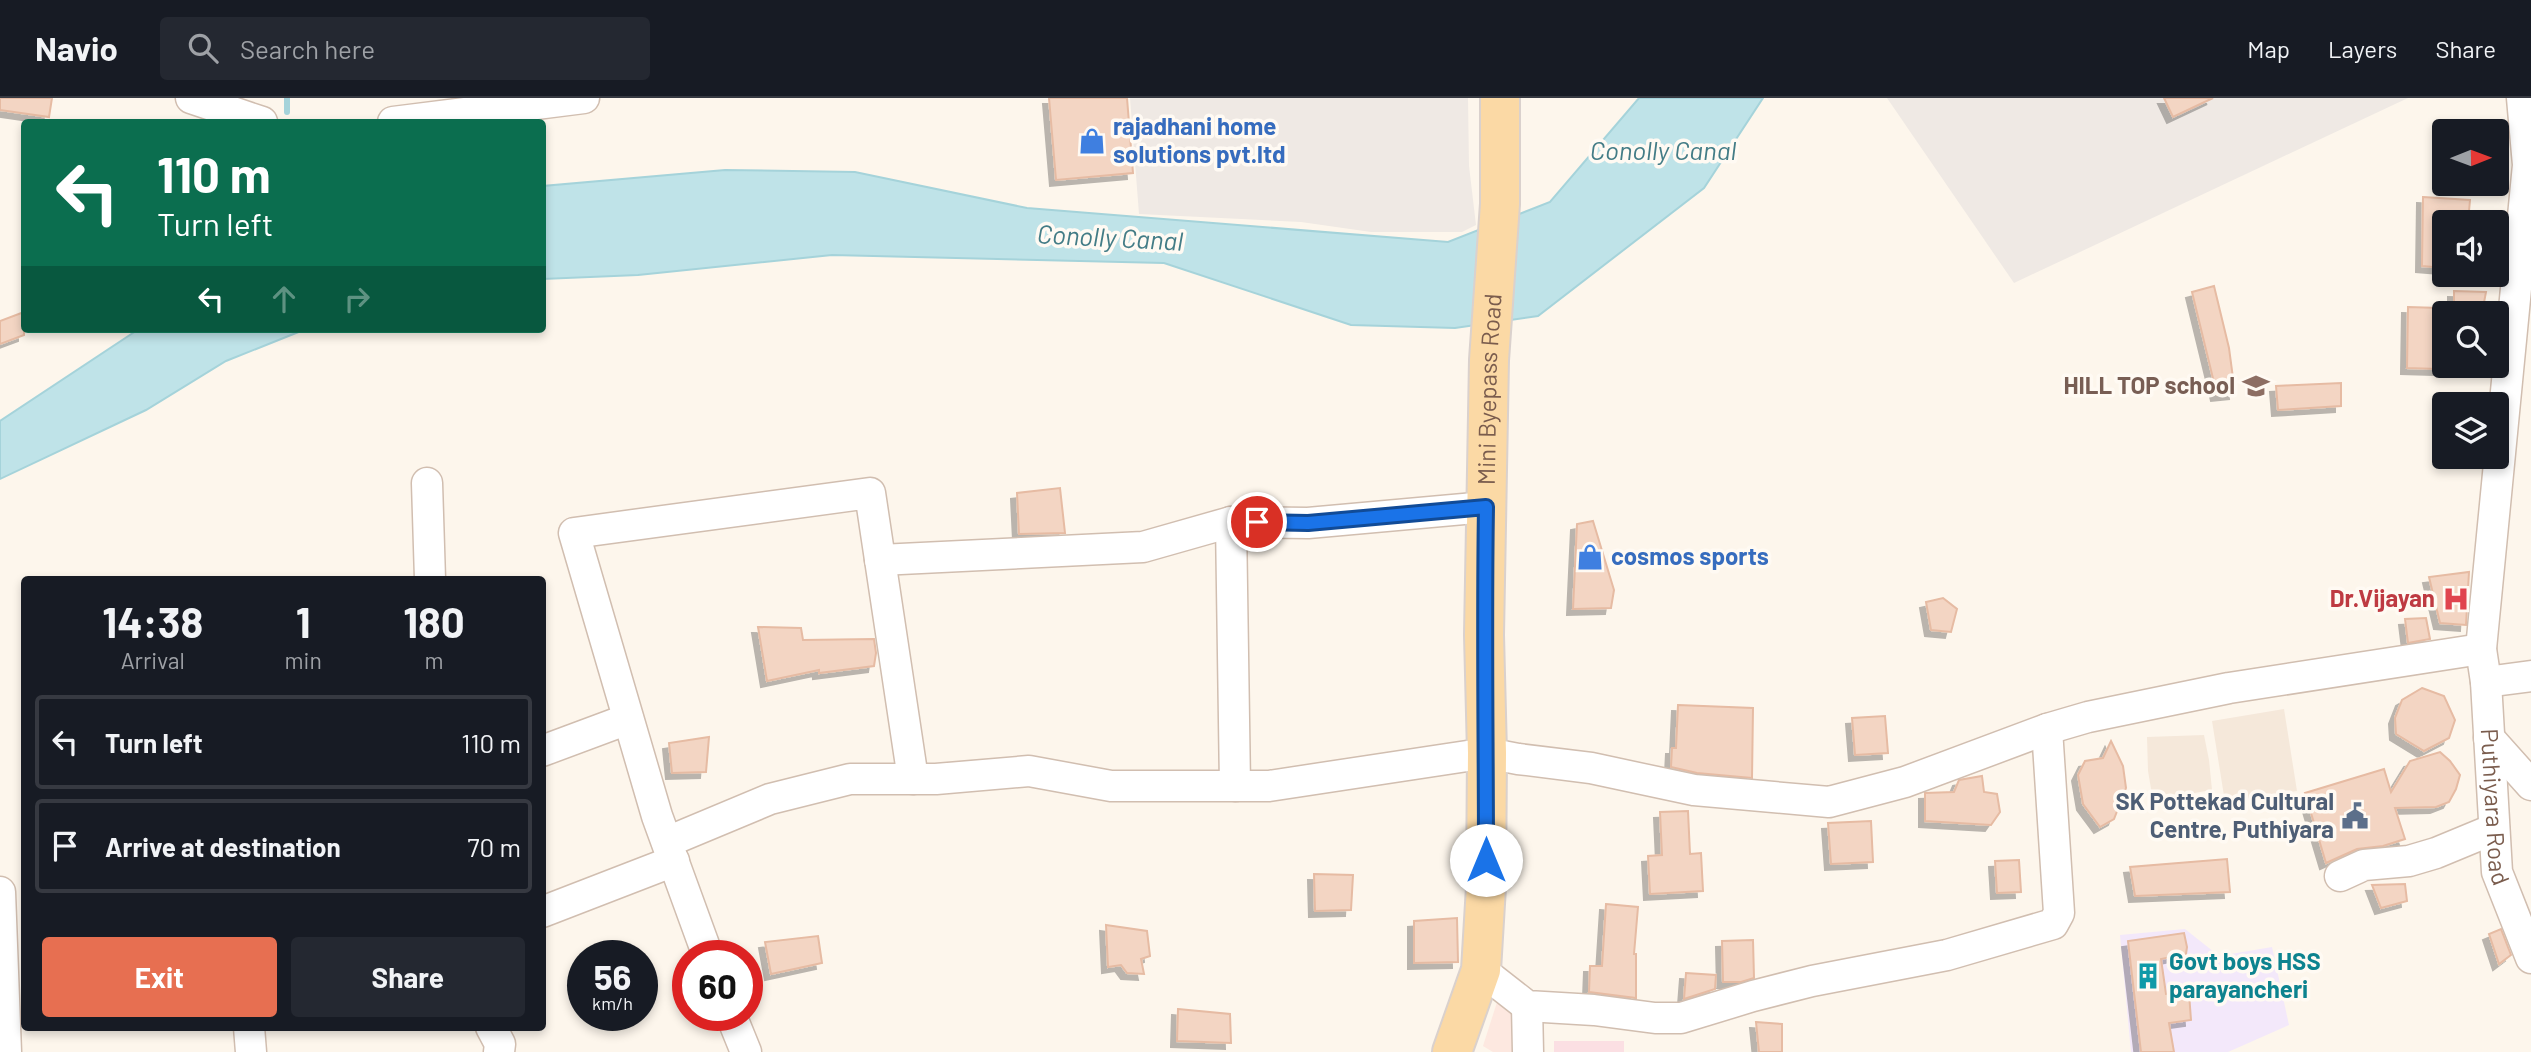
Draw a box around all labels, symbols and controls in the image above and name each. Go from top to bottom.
search box [160,17,650,80]
text: Navio [35,28,118,68]
icon: search [184,29,222,67]
text: Search here [240,33,375,64]
text: Map [2247,34,2290,63]
text: Layers [2328,34,2397,63]
text: Share [2435,34,2496,63]
place label: rajadhani home solutions pvt.ltd [1113,111,1286,168]
north arrow [2432,119,2510,196]
map controls [2432,119,2509,469]
shop icon: rajadhani home solutions pvt.ltd [1077,126,1107,156]
water label: Conolly Canal [1590,134,1736,165]
text: 110 m [157,144,271,203]
icon: left [42,147,133,238]
text: Turn left [157,204,274,242]
button: sound [2432,210,2509,287]
water label: Conolly Canal [1036,217,1184,256]
icon: left [192,280,230,318]
icon: ahead [265,280,303,318]
icon: right [338,280,376,318]
street label: Mini Byepass Road [1471,292,1507,485]
button: search [2432,301,2509,378]
place label: HILL TOP school [2063,370,2235,399]
school or university icon: HILL TOP school [2241,371,2271,401]
button: layers [2432,392,2509,469]
pin [1227,492,1287,552]
icon: arrive [1238,503,1276,541]
place label: cosmos sports [1611,541,1769,570]
shop icon: cosmos sports [1575,542,1605,572]
place label: Dr.Vijayan [2330,583,2435,612]
hospital icon: Dr.Vijayan [2441,584,2471,614]
text: 14:38 [102,596,203,646]
text: 1 [296,596,311,646]
text: 180 [403,596,465,646]
text: Arrival [121,646,185,674]
text: min [285,646,322,674]
text: m [424,646,443,674]
icon: left [46,723,84,761]
text: Turn left [105,727,203,758]
text: 110 m [461,727,521,758]
street label: Puthiyara Road [2476,728,2517,889]
place label: SK Pottekad Cultural Centre, Puthiyara [2115,786,2334,843]
public building icon: SK Pottekad Cultural Centre, Puthiyara [2340,801,2370,831]
position arrow [1449,823,1523,897]
icon: arrive [46,827,84,865]
text: Arrive at destination [105,831,341,862]
text: 70 m [467,831,521,862]
button: Exit [42,937,277,1017]
button: Share [291,937,525,1017]
speed limit sign: 60 [672,940,763,1031]
place label: Govt boys HSS parayancheri [2169,946,2321,1003]
text: 56 [594,955,631,997]
building icon: Govt boys HSS parayancheri [2133,961,2163,991]
text: km/h [592,992,633,1014]

